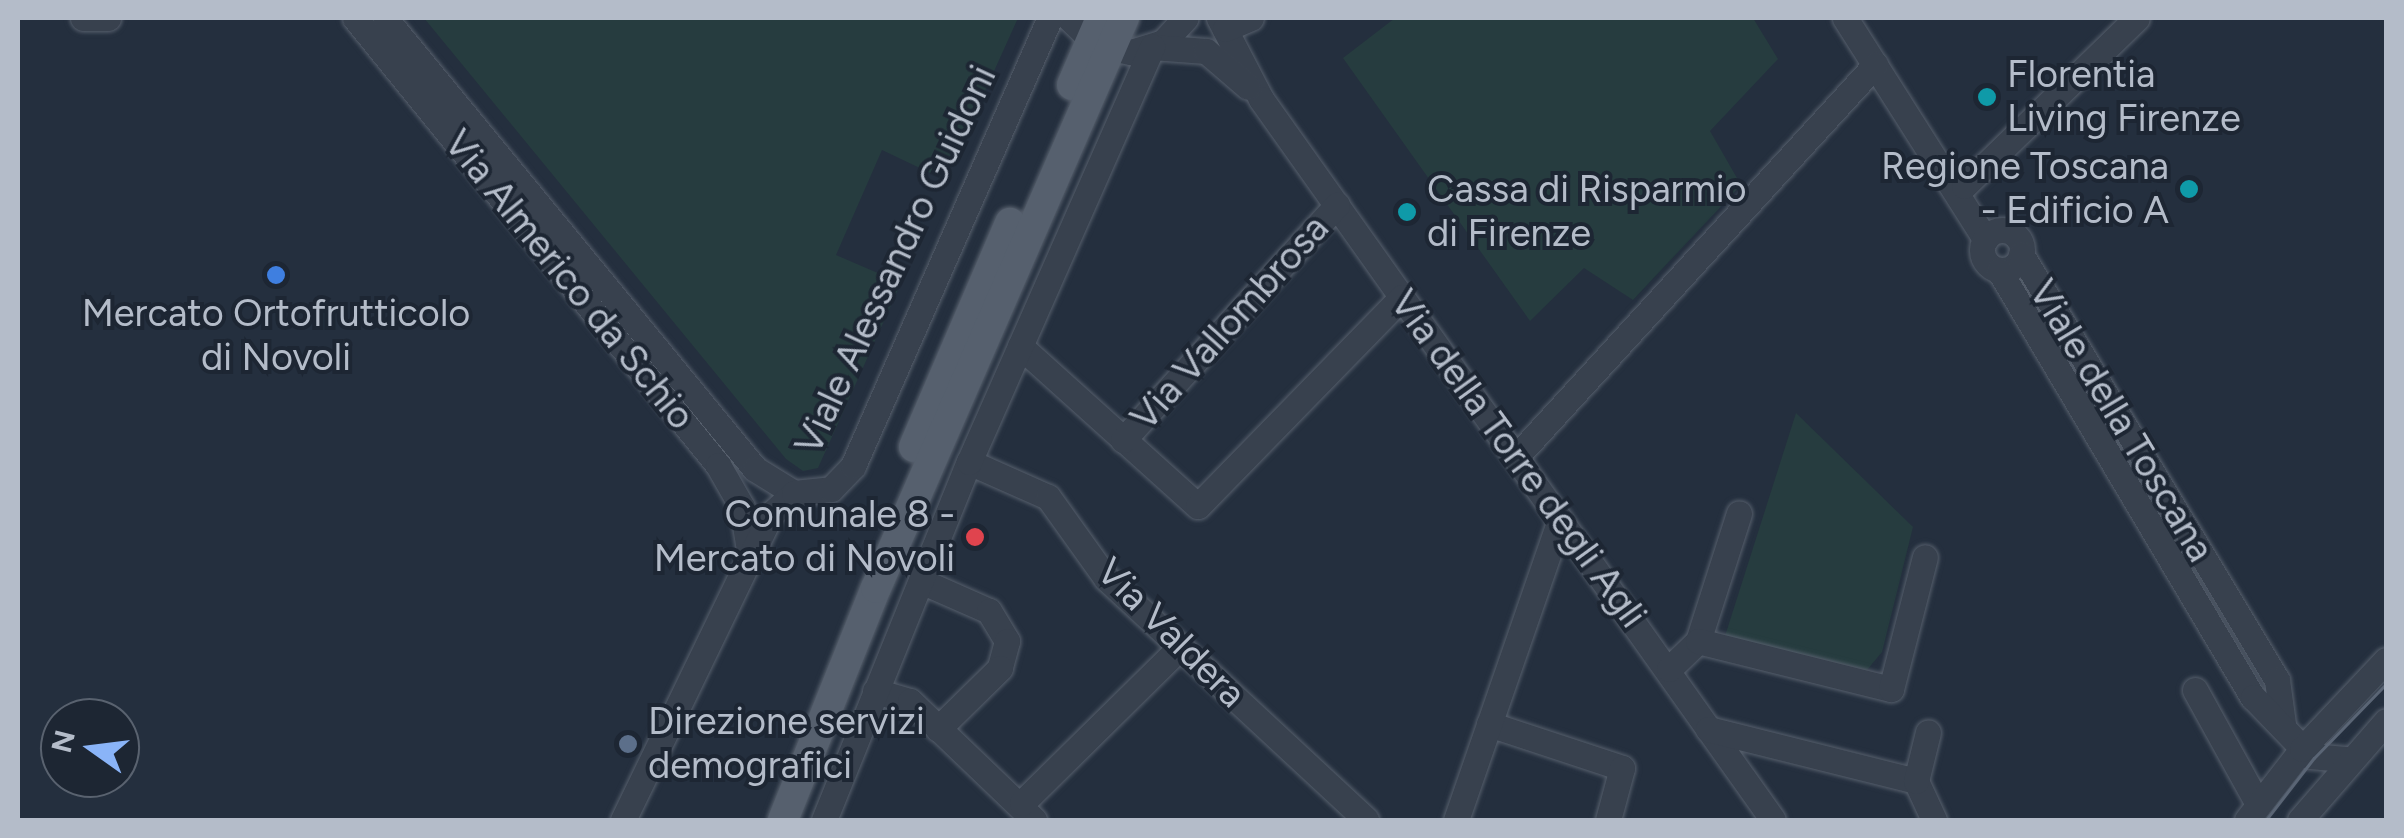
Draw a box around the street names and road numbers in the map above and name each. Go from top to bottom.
street label: Viale Alessandro Guidoni [786,58,1006,462]
street label: Via Almerico da Schio [434,121,704,439]
street label: Via Vallombrosa [1122,206,1338,440]
street label: Viale della Toscana [2019,272,2223,570]
street label: Via della Torre degli Agli [1380,281,1656,637]
street label: Via Valdera [1087,549,1255,717]

